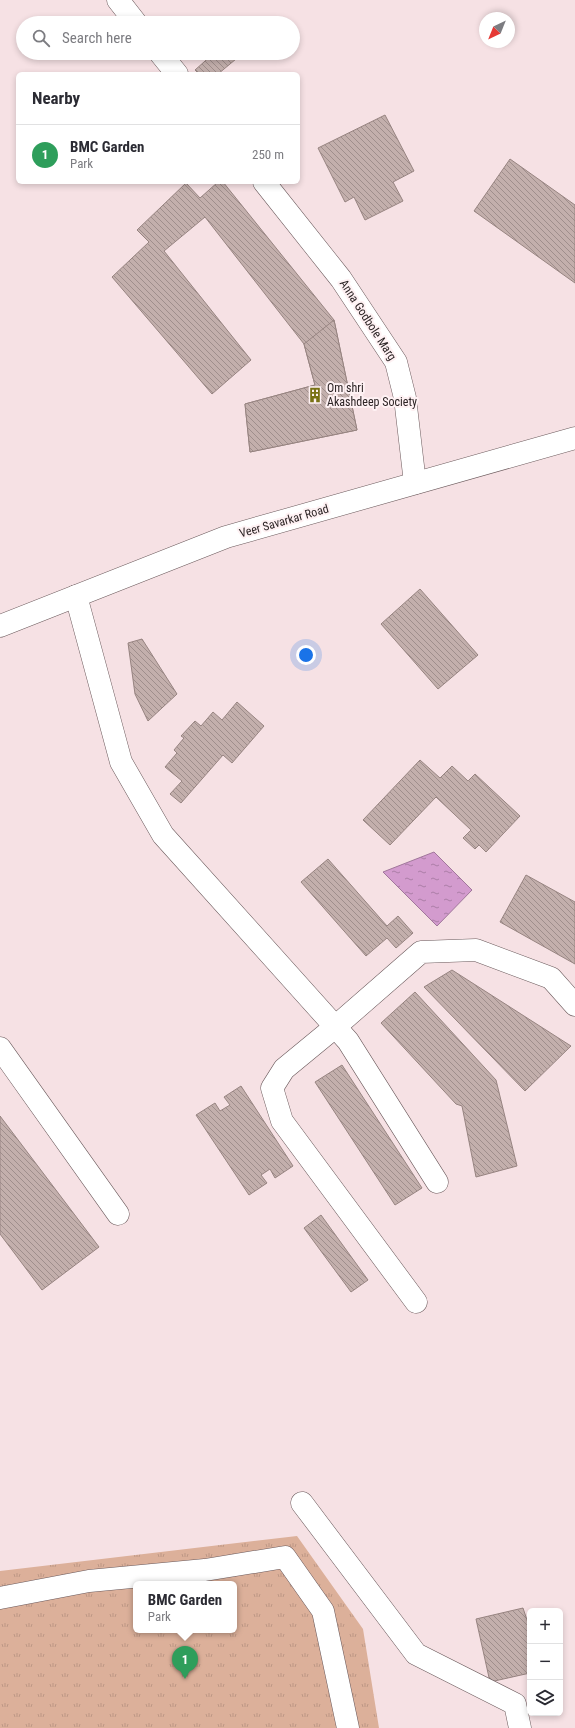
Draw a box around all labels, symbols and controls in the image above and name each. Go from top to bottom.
north arrow [479,12,515,48]
search box [16,16,300,60]
icon: search [30,27,52,49]
text: Search here [62,29,132,47]
text: Nearby [32,88,80,108]
text: BMC Garden [70,138,144,156]
text: 1 [42,147,48,162]
text: 250 m [252,147,284,162]
text: Park [70,156,93,171]
street label: Anna Godbole Marg [337,277,399,363]
place label: Om shri Akashdeep Society [327,381,417,409]
building icon: Om shri Akashdeep Society [306,386,324,404]
street label: Veer Savarkar Road [238,502,330,540]
your location [296,645,316,665]
popup [133,1581,237,1633]
text: BMC Garden [148,1591,222,1609]
map controls [527,1608,563,1716]
button: + [527,1608,563,1644]
text: Park [148,1609,171,1624]
button: − [527,1644,563,1680]
pin: 1 [172,1646,198,1679]
button: layers [527,1680,563,1716]

